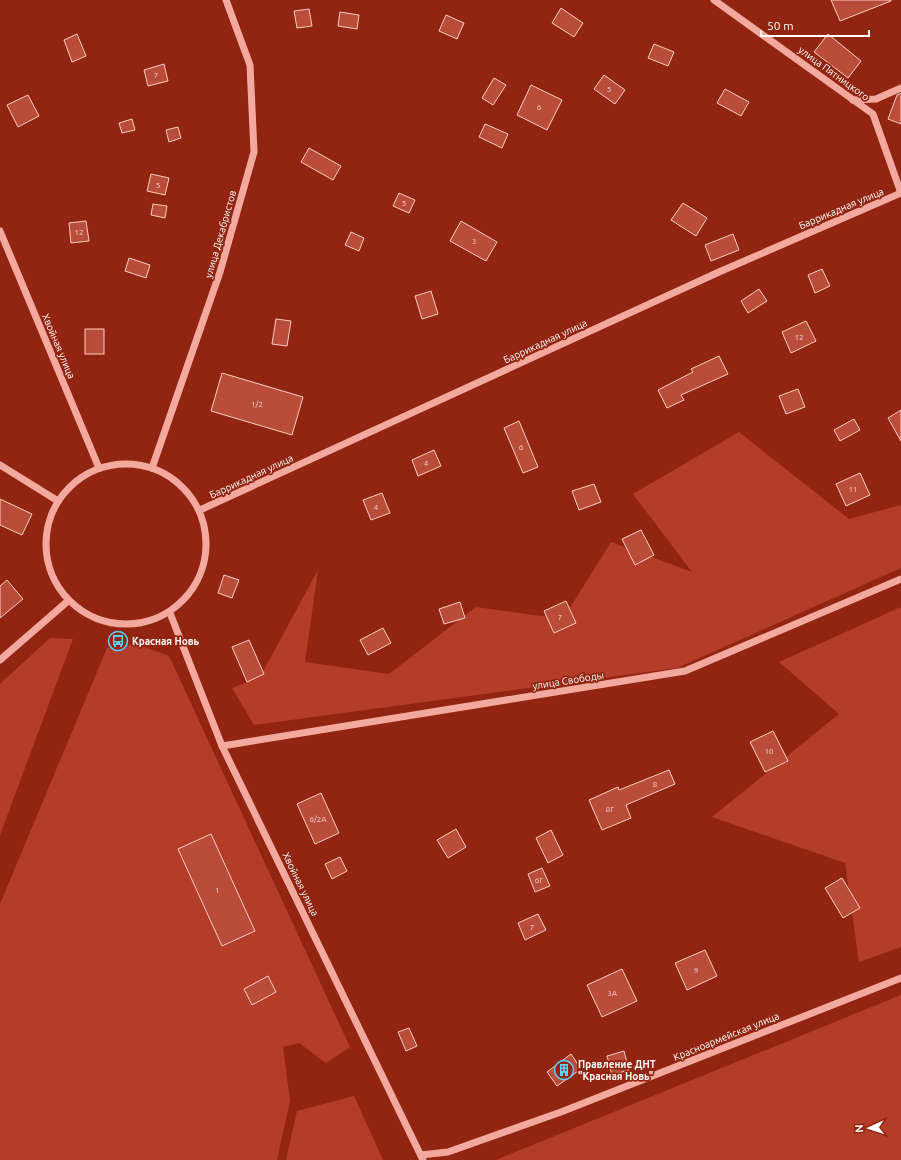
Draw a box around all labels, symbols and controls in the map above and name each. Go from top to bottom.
scale bar [761,12,869,38]
text: 50 m [767,19,794,32]
street label: улица Пятницкого [796,44,871,103]
house number: 7 [154,71,158,80]
house number: 5 [607,85,611,94]
house number: 6 [537,103,542,112]
house number: 5 [156,181,160,190]
street label: Баррикадная улица [797,186,885,231]
street label: улица Декабристов [203,189,238,279]
house number: 5 [402,199,406,208]
house number: 12 [74,228,84,237]
house number: 3 [472,237,476,246]
street label: Хвойная улица [40,312,77,380]
street label: Баррикадная улица [502,317,589,366]
house number: 12 [794,333,804,342]
house number: 1/2 [251,400,263,409]
house number: 6 [519,443,524,452]
street label: Баррикадная улица [208,452,295,501]
house number: 4 [424,459,429,468]
house number: 11 [848,485,858,494]
house number: 4 [374,503,379,512]
house number: 7 [558,613,562,622]
bus stop icon: Красная Новь [107,630,129,652]
place label: Красная Новь [132,636,200,647]
street label: улица Свободы [532,669,605,692]
house number: 10 [764,747,774,756]
house number: 8 [653,780,658,789]
house number: 8Г [606,805,614,814]
house number: 6/2А [309,815,327,824]
street label: Хвойная улица [280,851,321,918]
house number: 6Г [535,876,543,885]
house number: 1 [215,886,219,895]
house number: 7 [530,923,534,932]
house number: 9 [694,966,698,975]
house number: 3А [607,989,618,998]
street label: Красноармейская улица [672,1010,781,1063]
building icon: Правление ДНТ "Красная Новь" [553,1059,575,1081]
place label: Правление ДНТ "Красная Новь" [578,1059,656,1082]
north arrow [849,1108,889,1148]
text: N [853,1124,865,1133]

